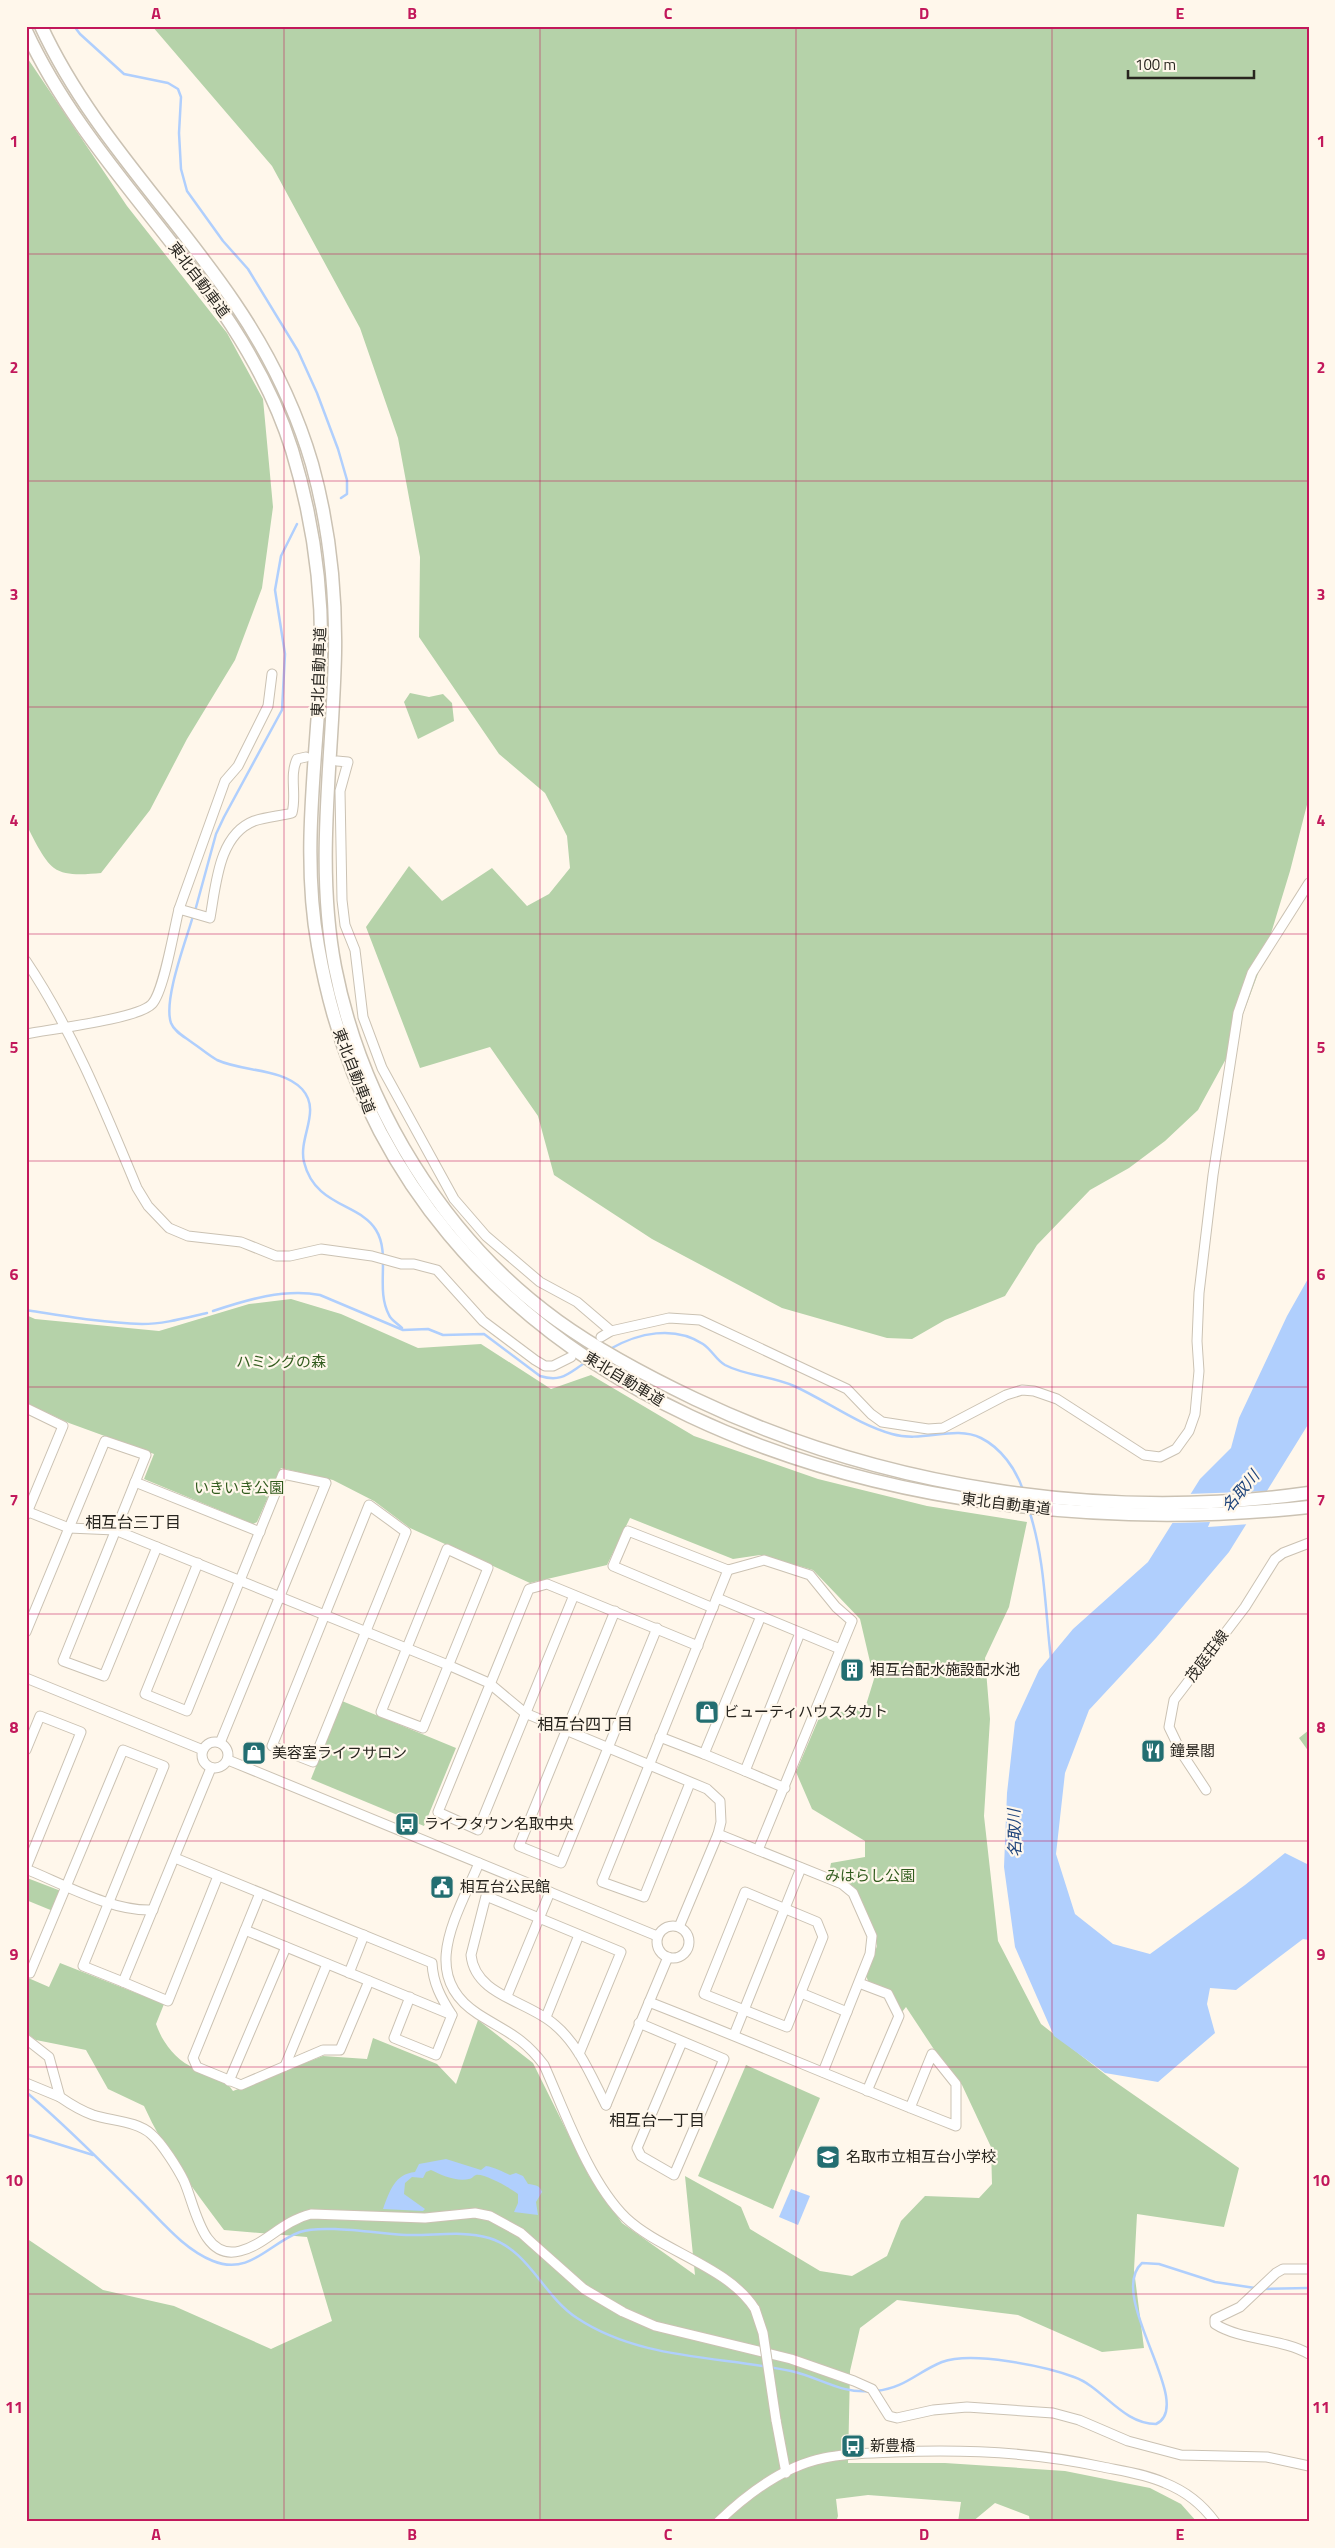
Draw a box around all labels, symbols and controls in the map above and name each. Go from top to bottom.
text: A [151,1,161,25]
text: B [407,1,417,25]
text: C [664,1,673,25]
text: D [919,1,929,25]
text: E [1176,1,1185,25]
scale bar [1128,48,1254,80]
text: 100 m [1135,53,1176,76]
text: 1 [10,129,18,153]
text: 1 [1317,129,1325,153]
street label: 東北自動車道 [163,237,236,323]
text: 2 [10,355,18,379]
text: 2 [1317,355,1325,379]
text: 3 [10,582,18,606]
text: 3 [1317,582,1325,606]
street label: 東北自動車道 [305,627,332,717]
text: 4 [10,808,19,832]
text: 4 [1317,808,1326,832]
street label: 東北自動車道 [328,1025,381,1117]
text: 5 [10,1035,19,1059]
text: 5 [1317,1035,1326,1059]
text: 6 [10,1262,19,1286]
text: 6 [1317,1262,1326,1286]
street label: 東北自動車道 [580,1346,669,1412]
park label: ハミングの森 [236,1350,326,1373]
water label: 名取川 [1215,1463,1266,1517]
park label: いきいき公園 [194,1476,284,1499]
street label: 東北自動車道 [960,1487,1052,1520]
text: 7 [10,1488,18,1512]
text: 7 [1317,1488,1325,1512]
district label: 相互台三丁目 [85,1510,181,1534]
street label: 茂庭荘線 [1179,1625,1234,1687]
building icon: 相互台配水施設配水池 [839,1657,865,1683]
place label: 相互台配水施設配水池 [870,1658,1020,1681]
shop icon: ビューティハウスタカト [694,1699,720,1725]
place label: ビューティハウスタカト [724,1700,888,1723]
district label: 相互台四丁目 [537,1712,633,1736]
text: 8 [10,1715,19,1739]
text: 8 [1317,1715,1326,1739]
restaurant icon: 鐘景閣 [1140,1738,1166,1764]
place label: 鐘景閣 [1170,1739,1215,1762]
shop icon: 美容室ライフサロン [241,1740,267,1766]
place label: 美容室ライフサロン [272,1741,407,1764]
water label: 名取川 [1002,1807,1026,1857]
bus stop icon: ライフタウン名取中央 [394,1811,420,1837]
place label: ライフタウン名取中央 [424,1812,574,1835]
park label: みはらし公園 [825,1864,915,1887]
public building icon: 相互台公民館 [429,1874,455,1900]
place label: 相互台公民館 [460,1875,550,1898]
text: 9 [10,1942,19,1966]
text: 9 [1317,1942,1326,1966]
district label: 相互台一丁目 [609,2108,705,2132]
school or university icon: 名取市立相互台小学校 [815,2144,841,2170]
place label: 名取市立相互台小学校 [846,2145,996,2168]
text: 10 [5,2168,23,2192]
text: 10 [1312,2168,1330,2192]
text: 11 [5,2395,23,2419]
text: 11 [1312,2395,1330,2419]
bus stop icon: 新豊橋 [840,2433,866,2459]
place label: 新豊橋 [870,2434,915,2457]
text: A [151,2522,161,2546]
text: B [407,2522,417,2546]
text: C [664,2522,673,2546]
text: D [919,2522,929,2546]
text: E [1176,2522,1185,2546]

